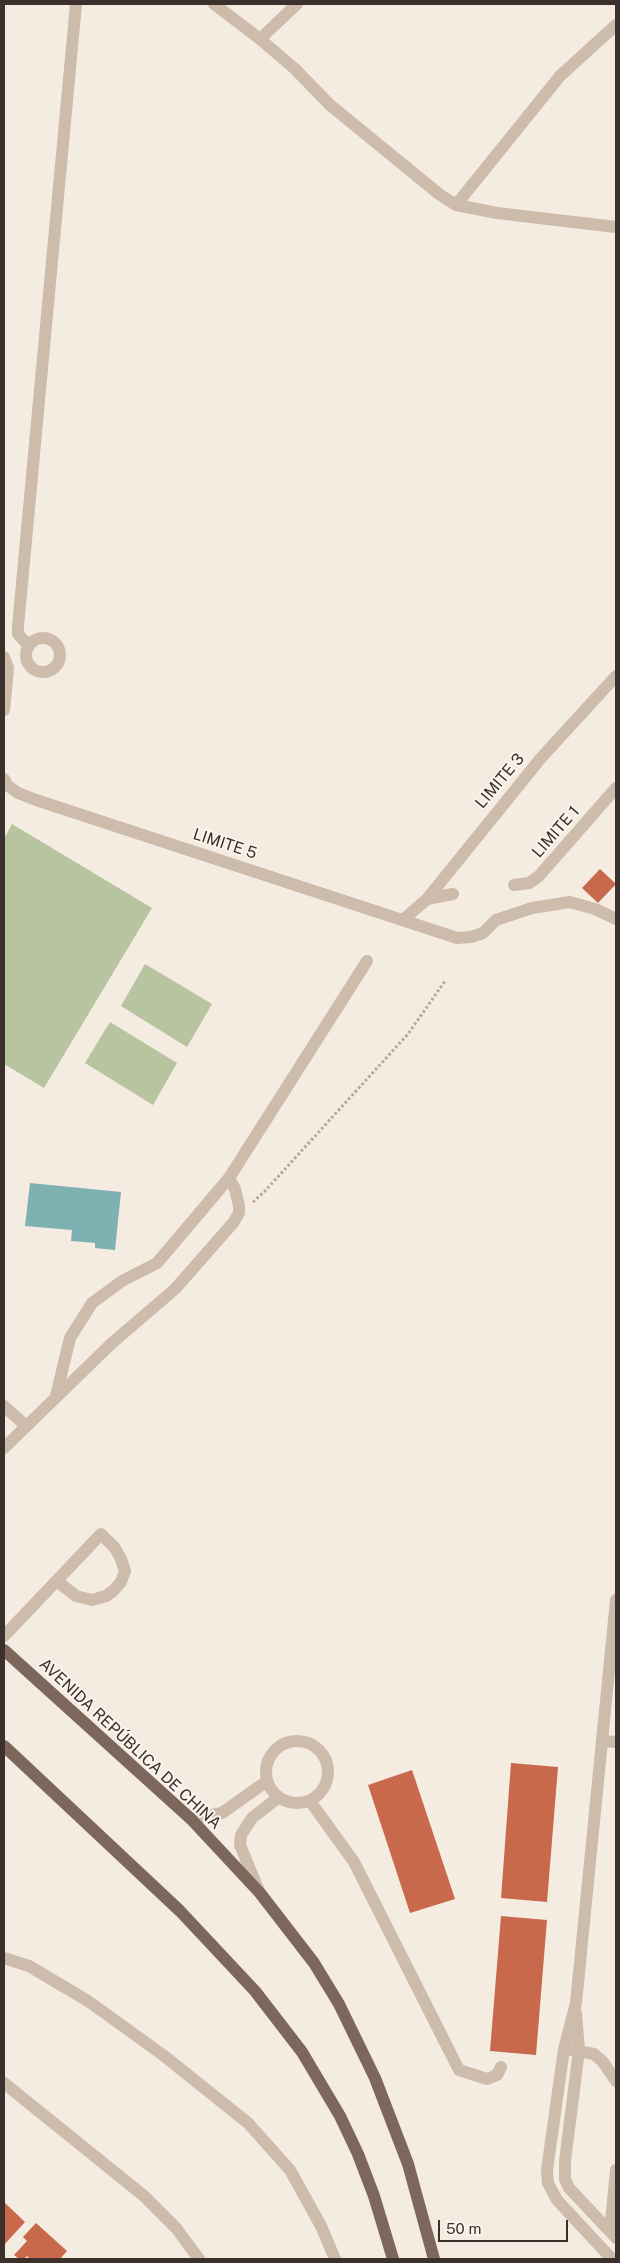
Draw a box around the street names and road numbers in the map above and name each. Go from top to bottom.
street label: LIMITE 3 [471,750,529,812]
street label: LIMITE 1 [528,802,584,862]
street label: LIMITE 5 [191,825,259,863]
street label: AVENIDA REPÚBLICA DE CHINA [35,1655,225,1833]

